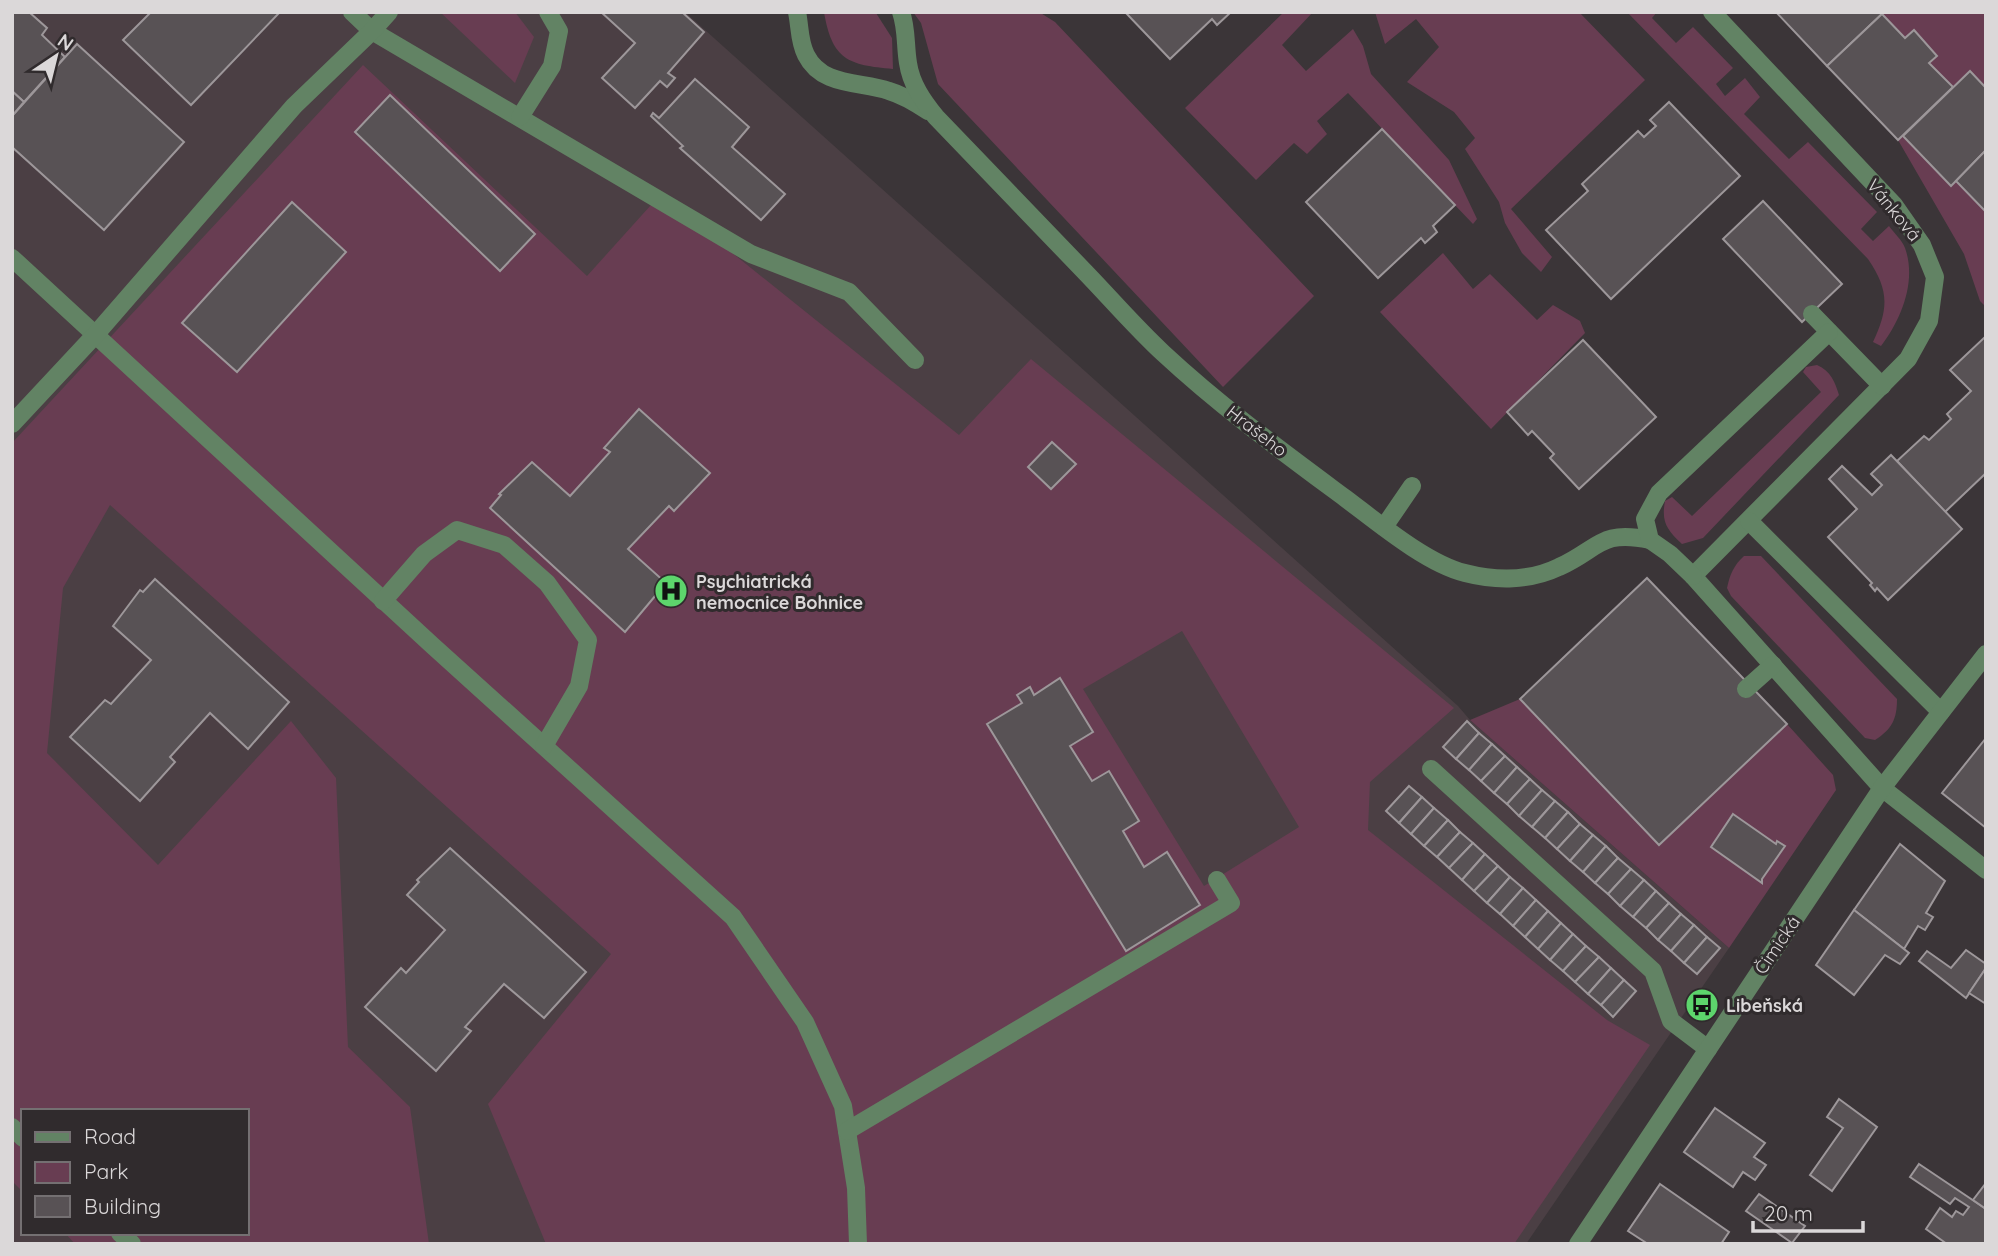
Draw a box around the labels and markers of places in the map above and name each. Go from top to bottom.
place label: Psychiatrická nemocnice Bohnice [696,570,863,614]
hospital icon: Psychiatrická nemocnice Bohnice [652,572,690,610]
bus stop icon: Libeňská [1683,986,1721,1024]
place label: Libeňská [1726,994,1803,1017]

